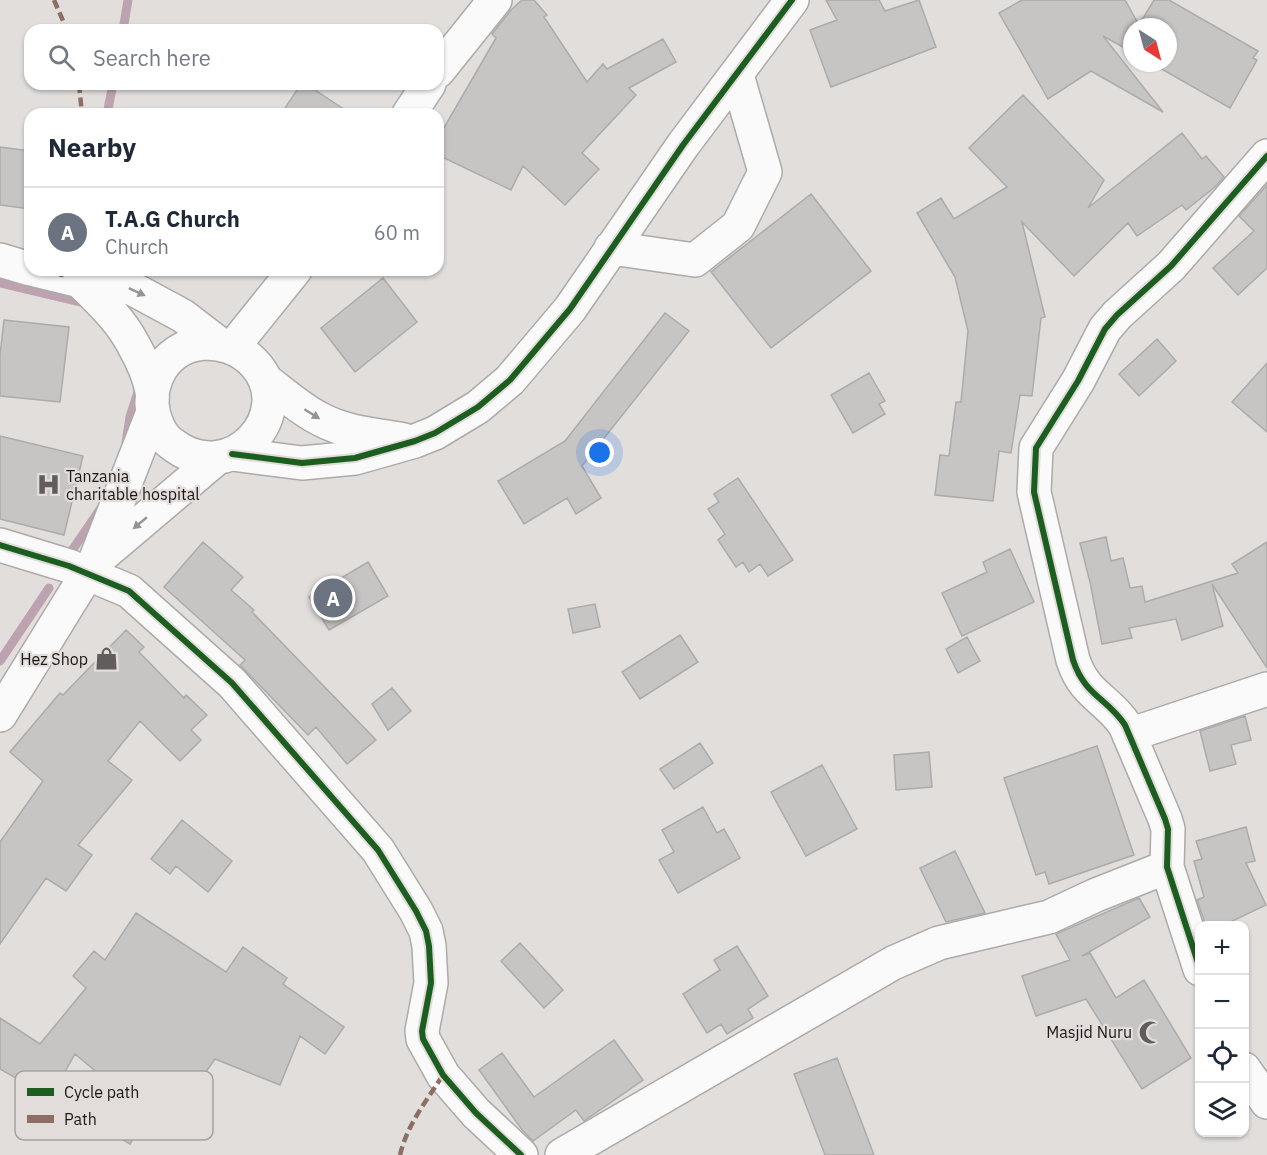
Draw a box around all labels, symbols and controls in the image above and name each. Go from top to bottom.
north arrow [1123,18,1177,72]
search box [24,24,444,90]
icon: search [45,41,78,74]
text: Search here [93,43,211,72]
text: Nearby [48,130,136,164]
text: T.A.G Church [105,204,240,233]
text: A [61,219,74,246]
text: 60 m [374,219,420,246]
text: Church [105,233,169,260]
one-way arrow [128,286,146,296]
one-way arrow [304,409,320,420]
your location [585,438,614,467]
place label: Tanzania charitable hospital [66,466,200,504]
hospital icon: Tanzania charitable hospital [35,472,61,498]
one-way arrow [132,517,148,530]
pin: A [314,576,352,620]
shop icon: Hez Shop [93,646,119,672]
place label: Hez Shop [20,649,88,669]
map controls [1195,921,1249,1137]
button: + [1195,921,1249,975]
button: − [1195,975,1249,1029]
mosque icon: Masjid Nuru [1137,1019,1163,1045]
place label: Masjid Nuru [1046,1022,1132,1042]
button: locate [1195,1029,1249,1083]
legend [15,1071,213,1140]
text: Cycle path [64,1082,139,1102]
button: layers [1195,1083,1249,1137]
text: Path [64,1109,97,1129]

